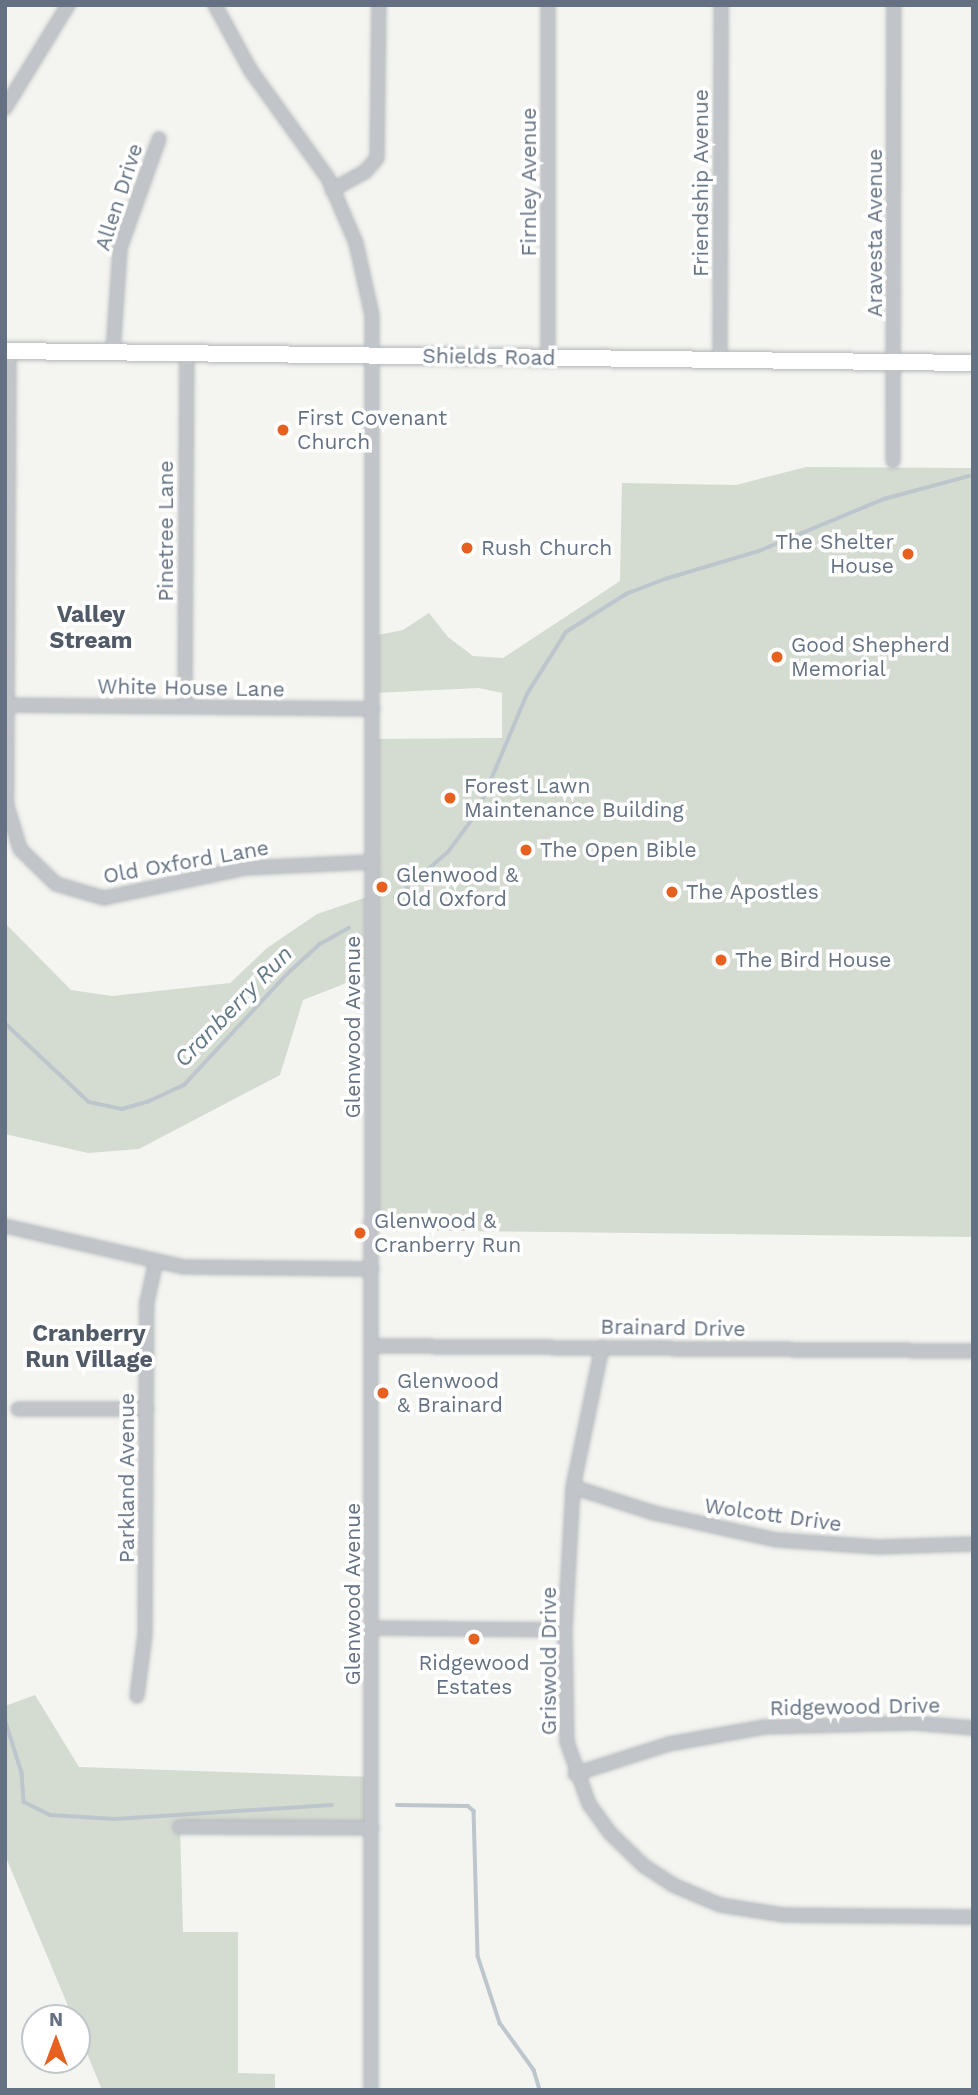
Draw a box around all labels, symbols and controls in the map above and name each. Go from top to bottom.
street label: Friendship Avenue [688,89,714,277]
street label: Firnley Avenue [516,107,542,257]
street label: Allen Drive [90,140,148,254]
street label: Aravesta Avenue [862,148,888,318]
street label: Shields Road [422,343,556,371]
place label: First Covenant Church [297,405,447,455]
marker: First Covenant Church [275,422,291,438]
street label: Pinetree Lane [153,460,179,602]
place label: The Shelter House [775,529,894,579]
place label: Rush Church [481,535,612,561]
marker: Rush Church [459,540,475,556]
marker: The Shelter House [900,546,916,562]
district label: Valley Stream [50,601,132,655]
place label: Good Shepherd Memorial [791,632,950,682]
marker: Good Shepherd Memorial [769,649,785,665]
street label: White House Lane [97,674,285,702]
place label: Forest Lawn Maintenance Building [464,773,684,823]
marker: Forest Lawn Maintenance Building [442,790,458,806]
street label: Old Oxford Lane [101,835,271,889]
place label: The Open Bible [540,837,697,863]
marker: The Open Bible [518,842,534,858]
place label: Glenwood & Old Oxford [396,862,518,912]
marker: Glenwood & Old Oxford [374,879,390,895]
place label: The Apostles [686,879,820,905]
marker: The Apostles [664,884,680,900]
street label: Glenwood Avenue [340,935,366,1119]
water label: Cranberry Run [169,940,299,1074]
place label: The Bird House [735,947,891,973]
marker: The Bird House [713,952,729,968]
place label: Glenwood & Cranberry Run [374,1208,522,1258]
marker: Glenwood & Cranberry Run [352,1225,368,1241]
street label: Brainard Drive [600,1314,746,1342]
district label: Cranberry Run Village [25,1320,153,1374]
place label: Glenwood & Brainard [397,1368,503,1418]
marker: Glenwood & Brainard [375,1385,391,1401]
street label: Parkland Avenue [114,1392,140,1564]
street label: Wolcott Drive [703,1493,843,1537]
street label: Glenwood Avenue [340,1502,366,1686]
street label: Griswold Drive [536,1587,562,1735]
marker: Ridgewood Estates [466,1631,482,1647]
place label: Ridgewood Estates [418,1650,530,1700]
street label: Ridgewood Drive [769,1693,941,1721]
north arrow [21,2004,91,2074]
text: N [49,2008,63,2031]

